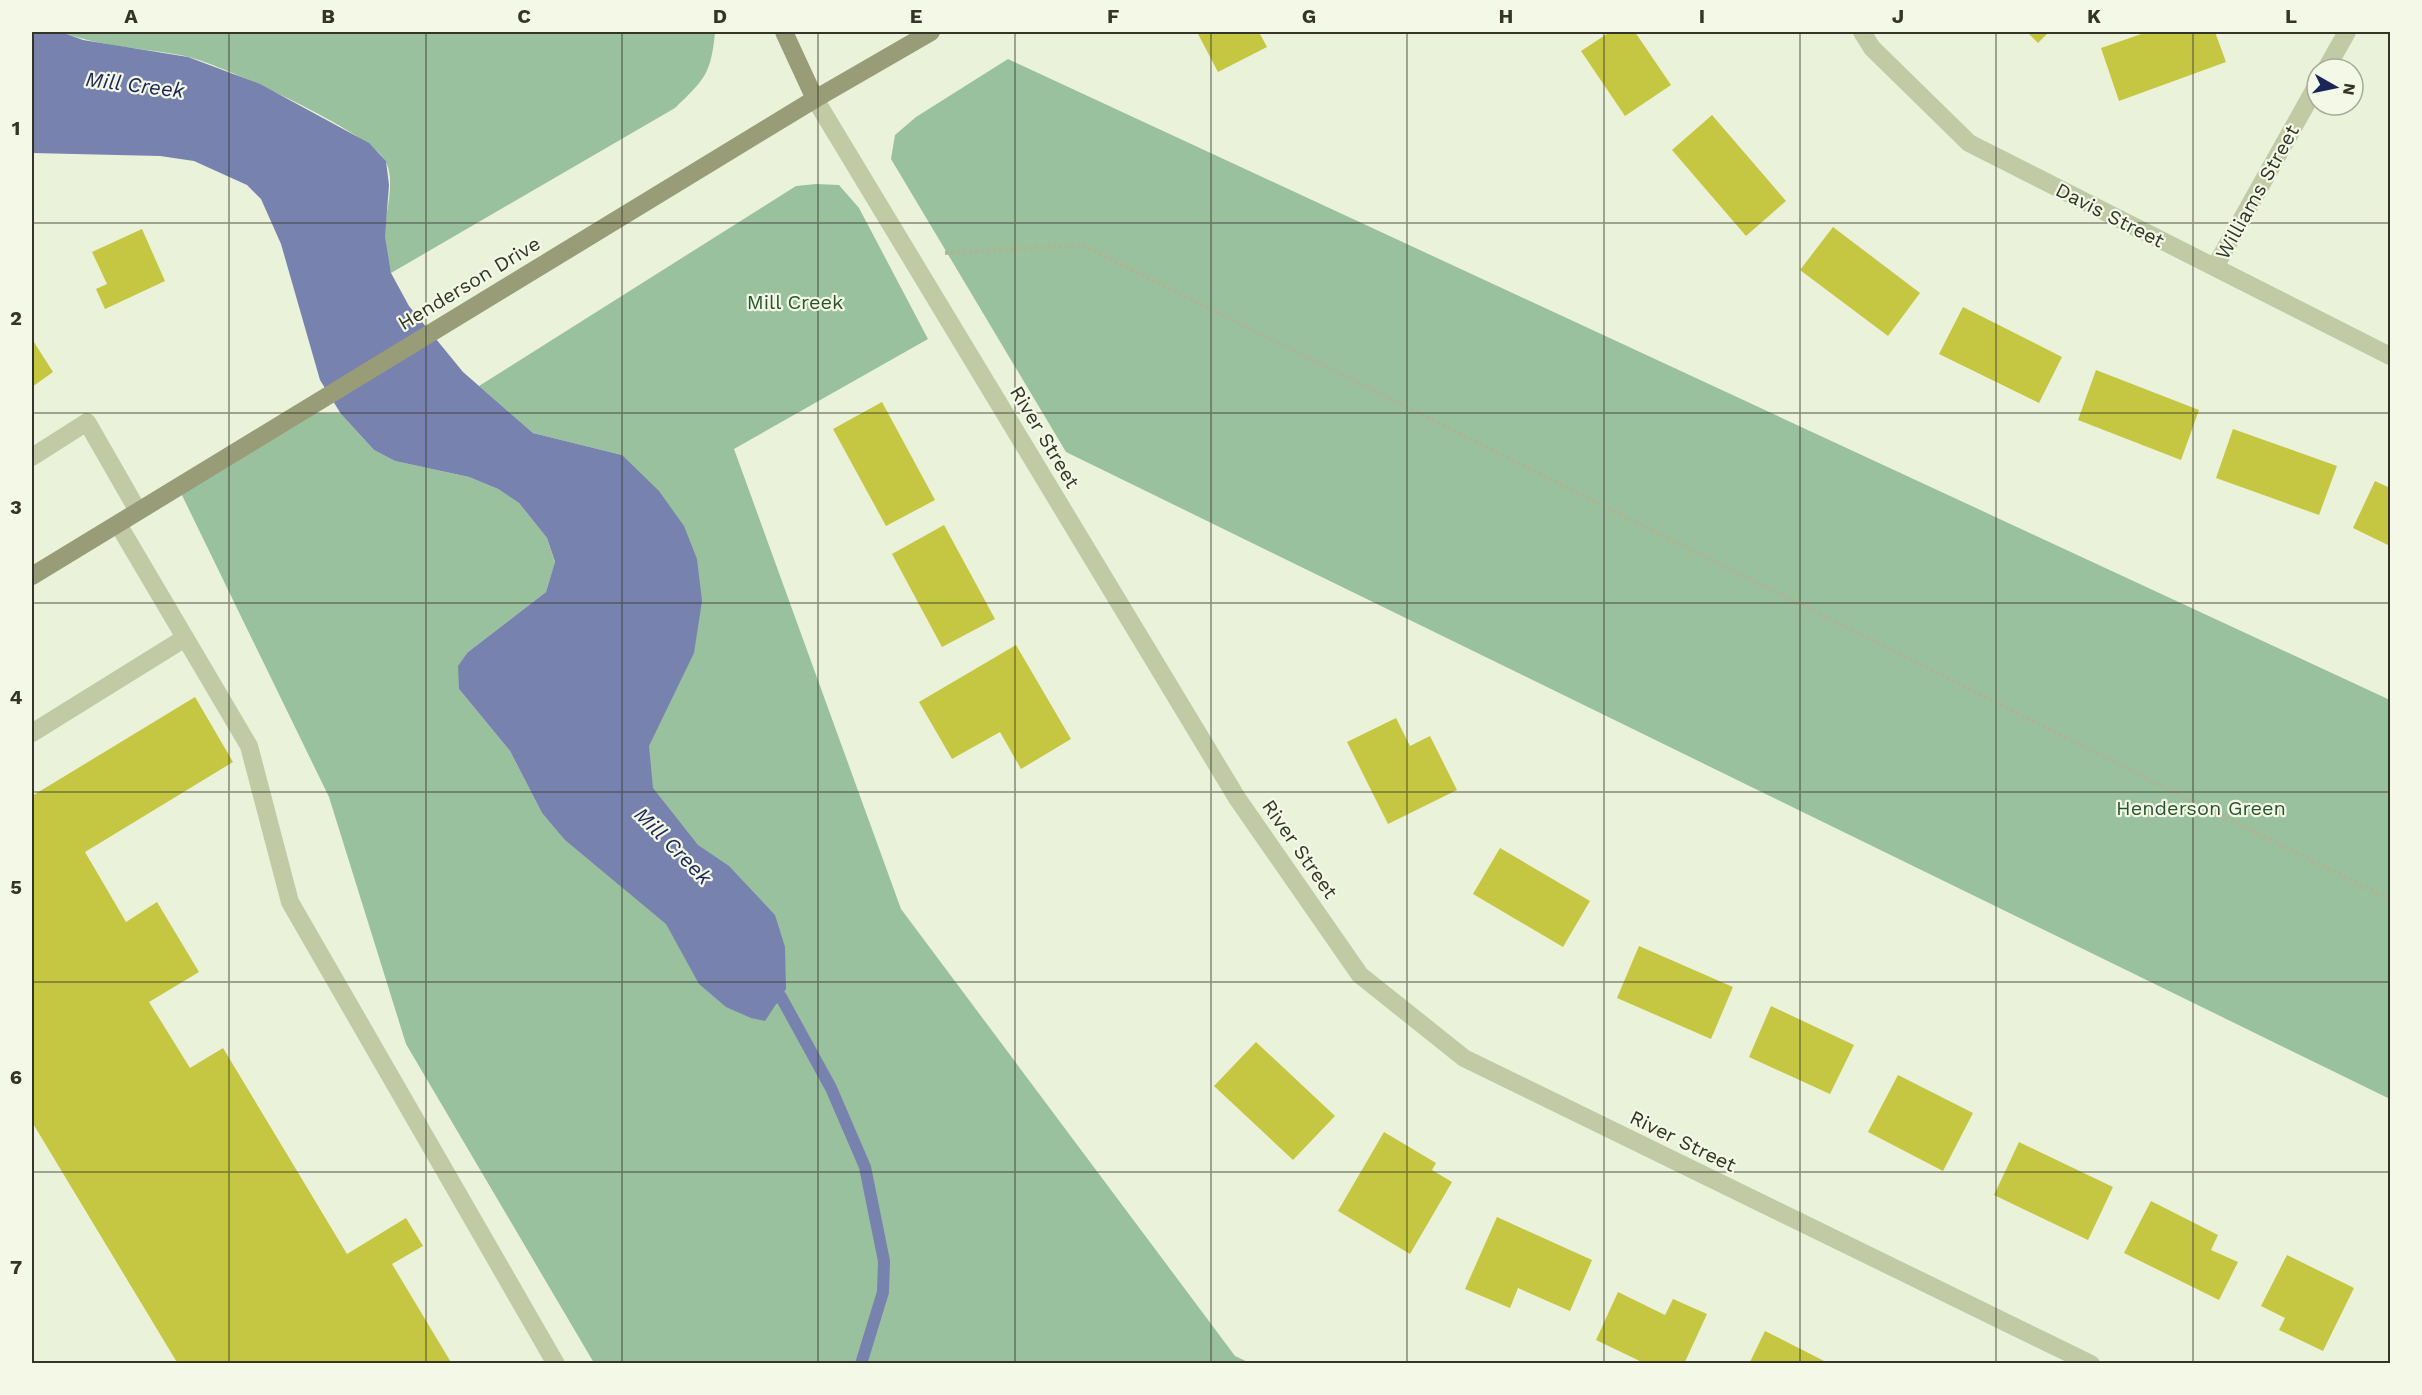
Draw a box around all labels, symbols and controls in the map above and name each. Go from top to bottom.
text: A [124,4,138,28]
text: B [321,4,335,28]
text: C [517,4,531,28]
text: D [713,4,727,28]
text: E [910,4,922,28]
text: F [1107,4,1119,28]
text: G [1302,4,1316,28]
text: H [1499,4,1513,28]
text: I [1699,4,1705,28]
text: J [1892,4,1904,28]
text: K [2087,4,2101,28]
text: L [2285,4,2297,28]
north arrow [2305,57,2365,117]
water label: Mill Creek [84,66,186,103]
text: N [2339,82,2360,97]
text: 1 [12,116,20,140]
street label: Williams Street [2210,120,2304,263]
street label: Davis Street [2052,177,2169,253]
street label: Henderson Drive [393,231,545,335]
park label: Mill Creek [747,290,843,314]
text: 2 [10,306,22,330]
street label: River Street [1005,381,1085,493]
text: 3 [10,495,22,519]
text: 4 [10,685,23,709]
street label: River Street [1257,795,1343,904]
park label: Henderson Green [2116,796,2286,820]
water label: Mill Creek [629,802,718,890]
text: 5 [10,875,22,899]
text: 6 [10,1065,22,1089]
street label: River Street [1626,1105,1741,1177]
text: 7 [10,1255,22,1279]

